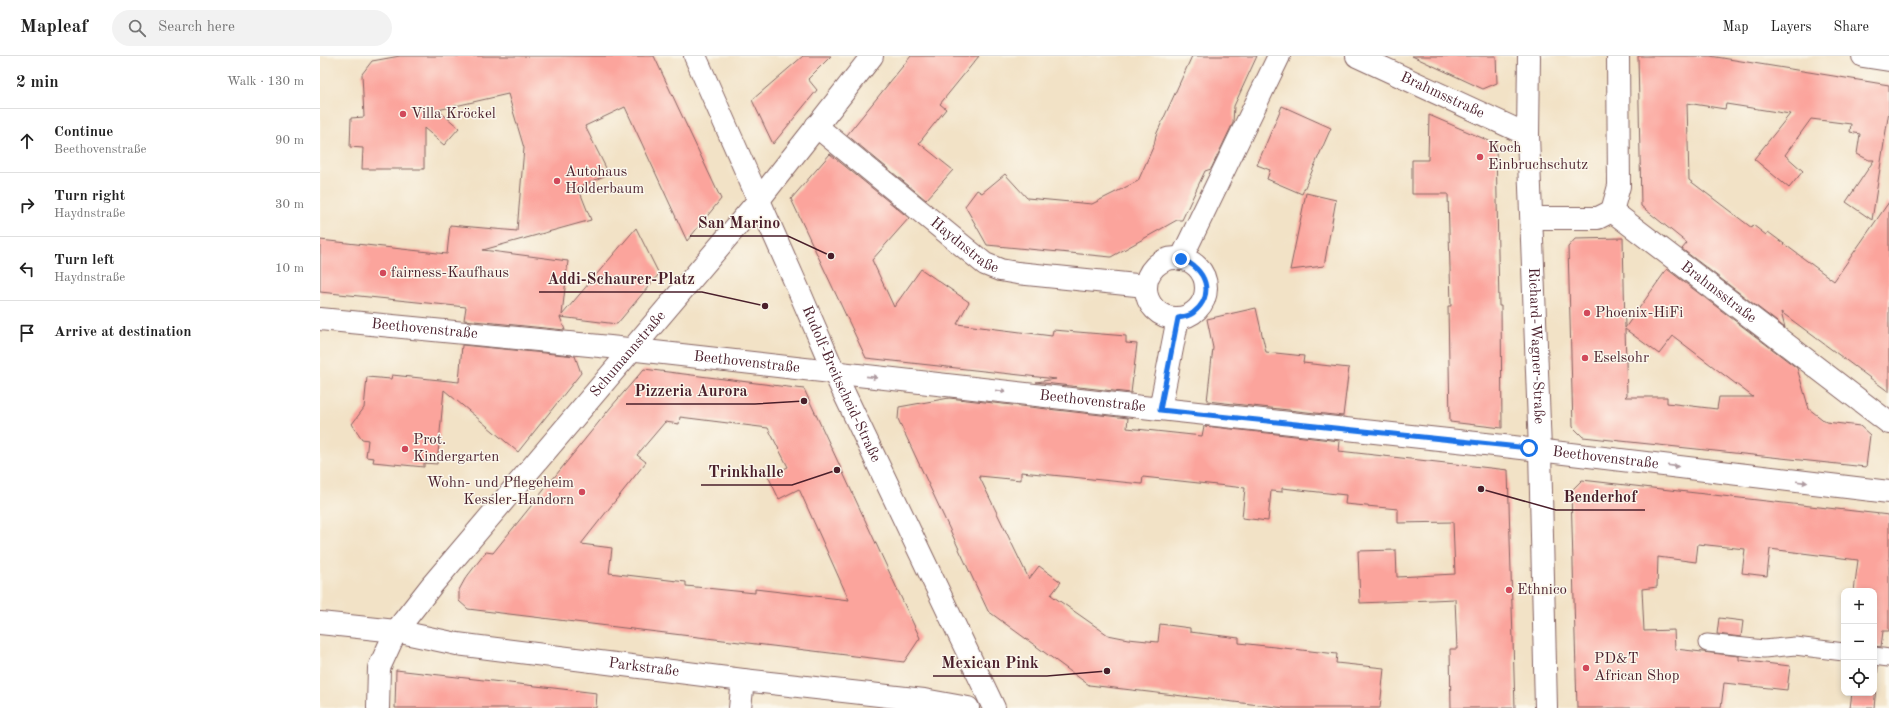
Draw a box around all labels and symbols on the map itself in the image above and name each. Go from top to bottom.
street label: Brahmsstraße [1398,70,1487,121]
place label: Villa Kröckel [411,107,496,122]
marker: Villa Kröckel [398,109,408,119]
place label: Koch Einbruchschutz [1488,141,1588,173]
marker: Koch Einbruchschutz [1475,152,1485,162]
place label: Autohaus Holderbaum [565,165,644,197]
marker: Autohaus Holderbaum [552,176,562,186]
callout: San Marino [690,208,788,236]
street label: Haydnstraße [927,215,1001,276]
text: San Marino [698,216,780,232]
route end [1172,250,1190,268]
street label: Brahmsstraße [1678,259,1759,326]
callout: Addi-Schaurer-Platz [539,264,702,292]
place label: fairness-Kaufhaus [391,266,509,281]
street label: Richard-Wagner-Straße [1526,267,1547,424]
marker: fairness-Kaufhaus [378,268,388,278]
text: Addi-Schaurer-Platz [547,272,695,288]
street label: Rudolf-Breitscheid-Straße [799,304,883,464]
place label: Phoenix-HiFi [1595,306,1683,321]
street label: Schumannstraße [587,308,669,400]
marker: Phoenix-HiFi [1582,308,1592,318]
street label: Beethovenstraße [371,316,478,342]
street label: Beethovenstraße [693,349,801,376]
place label: Eselsohr [1593,351,1649,366]
marker: Eselsohr [1580,353,1590,363]
one-way arrow [866,374,878,380]
callout: Pizzeria Aurora [626,376,755,404]
text: Pizzeria Aurora [634,384,748,400]
one-way arrow [995,388,1008,395]
street label: Beethovenstraße [1039,388,1147,415]
place label: Prot. Kindergarten [413,433,499,465]
route start [1520,439,1538,457]
marker: Prot. Kindergarten [400,444,410,454]
street label: Beethovenstraße [1552,444,1659,472]
callout: Trinkhalle [701,457,792,485]
one-way arrow [1667,463,1679,469]
text: Trinkhalle [708,465,784,481]
place label: Wohn- und Pflegeheim Kessler-Handorn [427,476,574,508]
one-way arrow [1796,479,1808,485]
callout: Benderhof [1556,482,1645,510]
marker: Wohn- und Pflegeheim Kessler-Handorn [577,487,587,497]
text: Benderhof [1563,490,1638,506]
place label: Ethnico [1517,583,1567,598]
marker: Ethnico [1504,585,1514,595]
callout: Mexican Pink [933,648,1047,676]
place label: PD&T African Shop [1594,652,1680,684]
street label: Parkstraße [608,656,680,679]
text: Mexican Pink [941,656,1039,672]
marker: PD&T African Shop [1581,663,1591,673]

